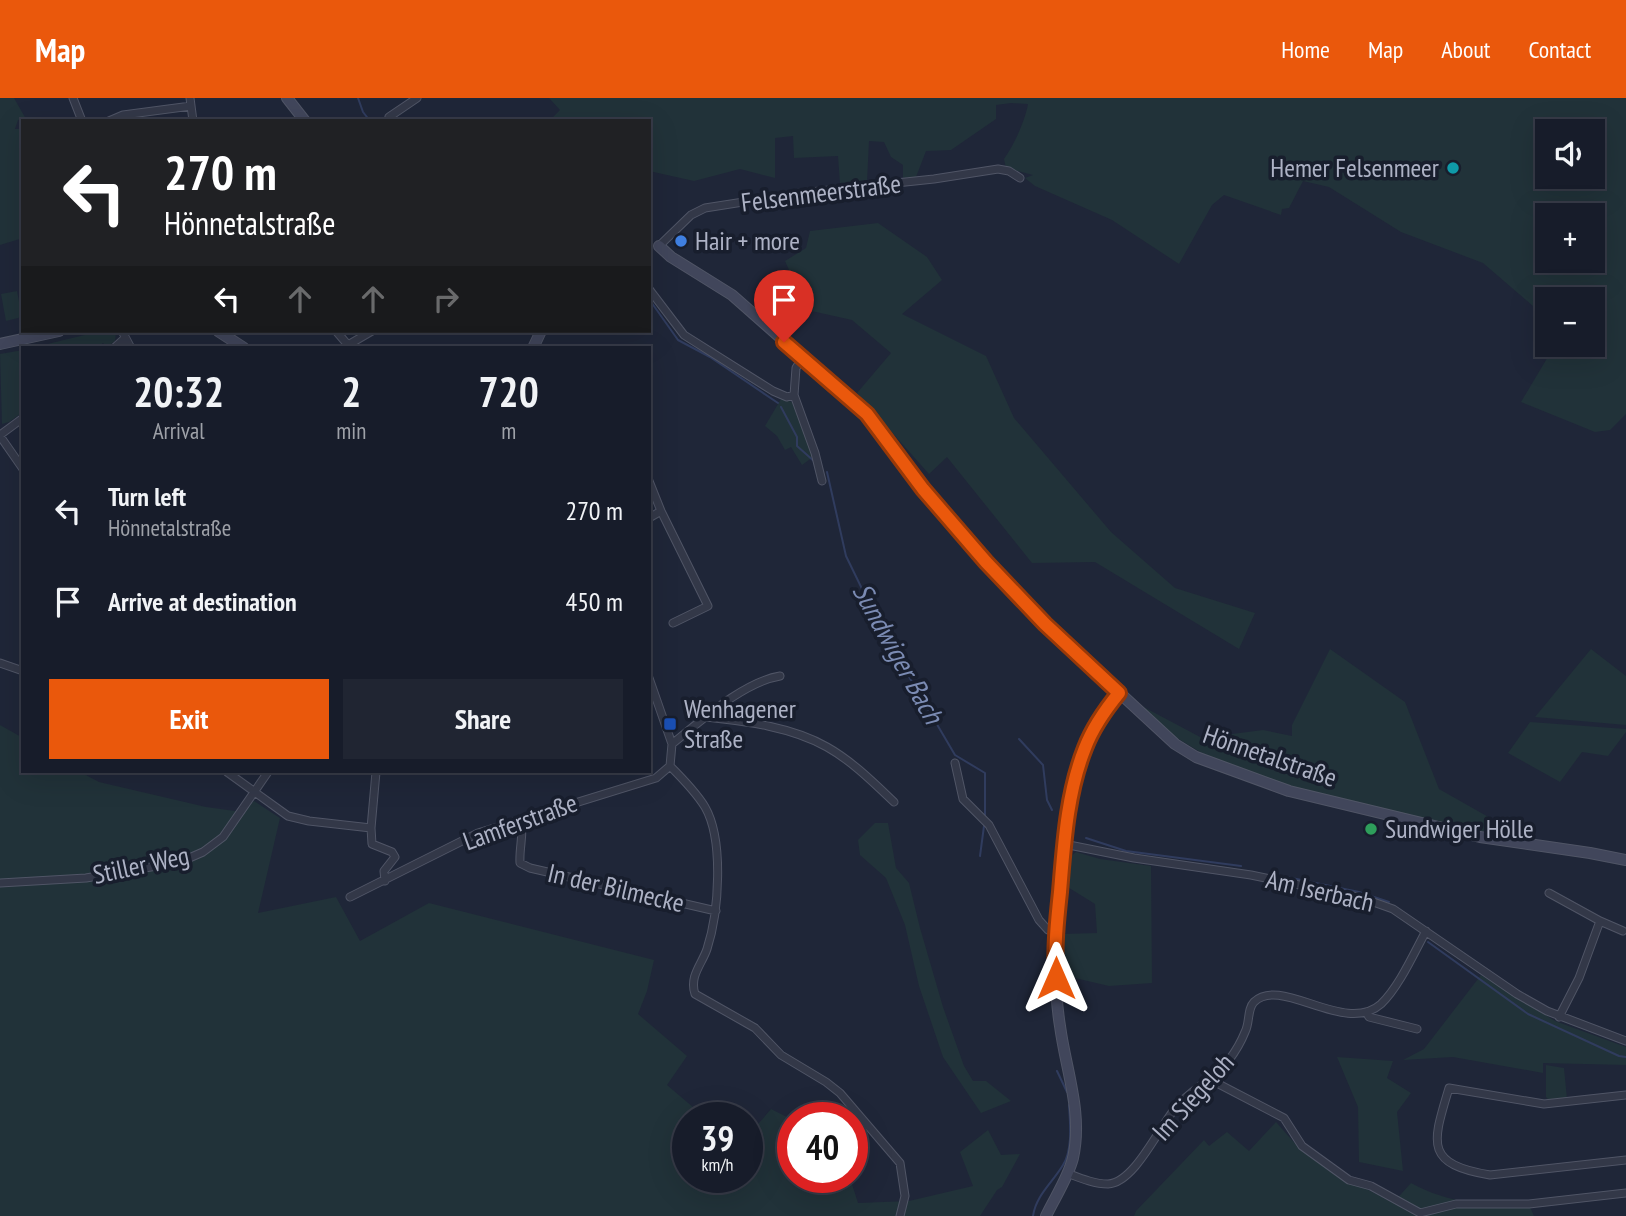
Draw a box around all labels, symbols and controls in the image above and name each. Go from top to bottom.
text: Map [35,28,85,71]
text: Home [1281,34,1330,65]
text: Map [1368,34,1403,65]
text: About [1441,34,1490,65]
text: Contact [1528,34,1591,65]
map controls [1535,119,1605,357]
button: sound [1535,119,1605,189]
text: 270 m [164,140,277,204]
icon: left [49,147,140,238]
place label: Hemer Felsenmeer [1270,151,1439,184]
marker: Hemer Felsenmeer [1445,160,1461,176]
street label: Felsenmeerstraße [739,166,903,219]
text: Hönnetalstraße [164,202,335,244]
button: + [1535,203,1605,273]
place label: Hair + more [695,224,800,257]
marker: Hair + more [673,233,689,249]
pin [754,270,814,342]
icon: left [208,280,246,318]
icon: ahead [281,280,319,318]
icon: ahead [354,280,392,318]
icon: right [427,280,465,318]
icon: arrive [765,281,803,319]
button: − [1535,287,1605,357]
text: 20:32 [133,364,224,419]
text: 2 [341,364,361,419]
text: 720 [479,364,539,419]
text: Arrival [153,416,205,445]
text: min [336,416,366,445]
text: m [501,416,516,445]
text: Turn left [108,480,186,513]
icon: left [49,492,87,530]
text: 270 m [565,494,623,527]
text: Hönnetalstraße [108,513,231,542]
water label: Sundwiger Bach [845,576,953,731]
icon: arrive [49,583,87,621]
text: Arrive at destination [108,585,297,618]
text: 450 m [565,585,623,618]
button: Exit [49,679,329,759]
button: Share [343,679,623,759]
place label: Wenhagener Straße [684,692,796,755]
marker: Wenhagener Straße [662,716,678,732]
street label: Hönnetalstraße [1199,717,1341,794]
street label: Lamferstraße [458,786,581,857]
place label: Sundwiger Hölle [1385,812,1534,845]
marker: Sundwiger Hölle [1363,821,1379,837]
street label: Stiller Weg [90,838,192,891]
street label: In der Bilmecke [545,856,687,919]
street label: Am Iserbach [1263,862,1377,919]
position arrow [1019,941,1093,1015]
street label: Im Siegeloh [1145,1046,1241,1147]
speed limit sign: 40 [777,1102,868,1193]
text: 39 [701,1115,734,1161]
text: km/h [702,1153,733,1176]

